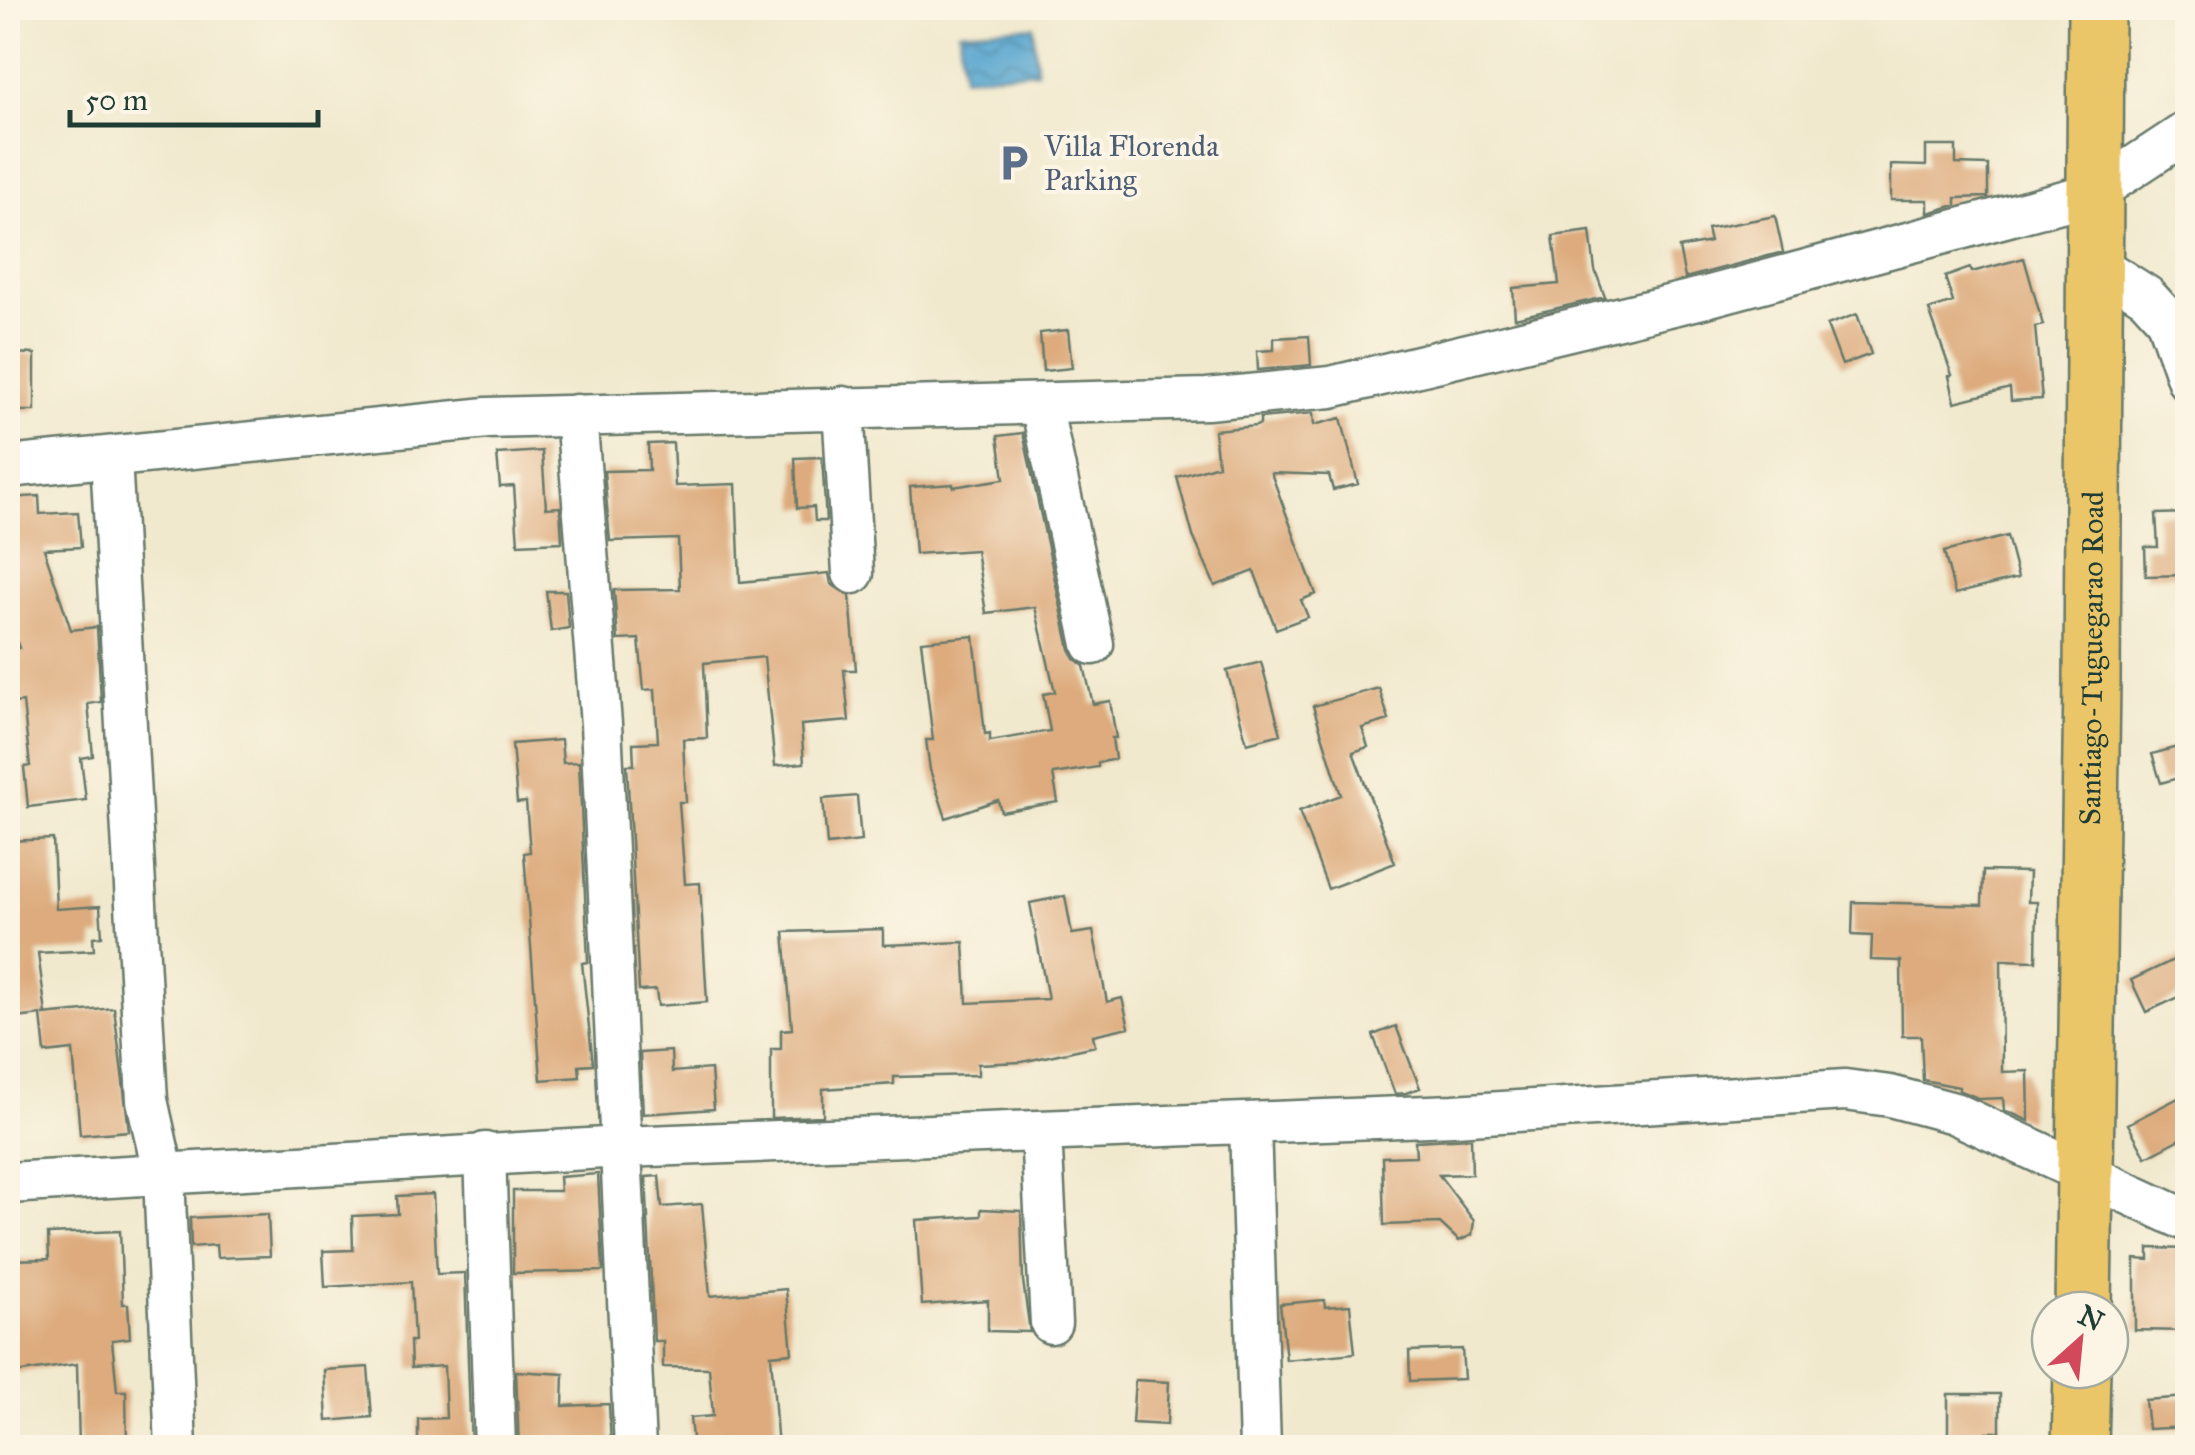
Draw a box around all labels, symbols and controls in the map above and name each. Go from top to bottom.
scale bar [70,65,318,127]
text: 50 m [85,82,148,118]
place label: Villa Florenda Parking [1043,128,1219,198]
parking icon: Villa Florenda Parking [993,142,1035,184]
street label: Santiago-Tuguegarao Road [2072,491,2111,826]
north arrow [2030,1290,2130,1390]
text: N [2073,1297,2110,1339]

